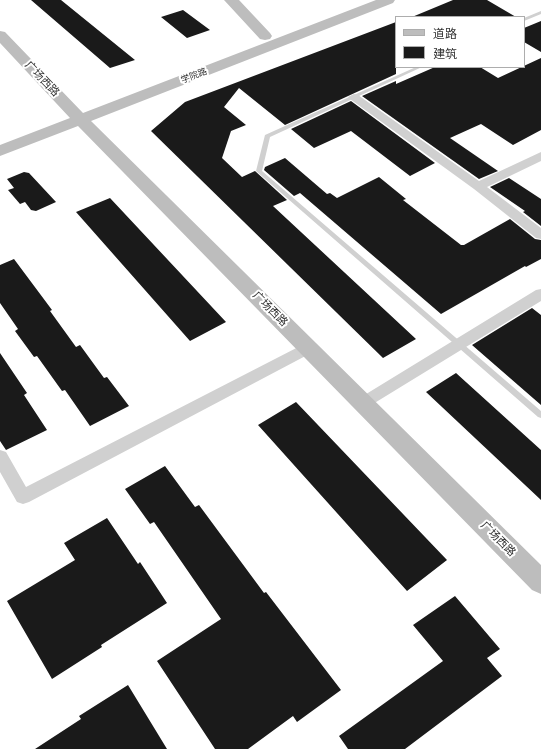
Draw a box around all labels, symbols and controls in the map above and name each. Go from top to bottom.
legend [395,16,525,68]
text: 道路 [433,26,457,41]
text: 建筑 [433,46,457,61]
street label: 广场西路 [22,59,62,99]
street label: 学院路 [179,66,209,86]
street label: 广场西路 [250,289,290,329]
street label: 广场西路 [478,519,518,559]

